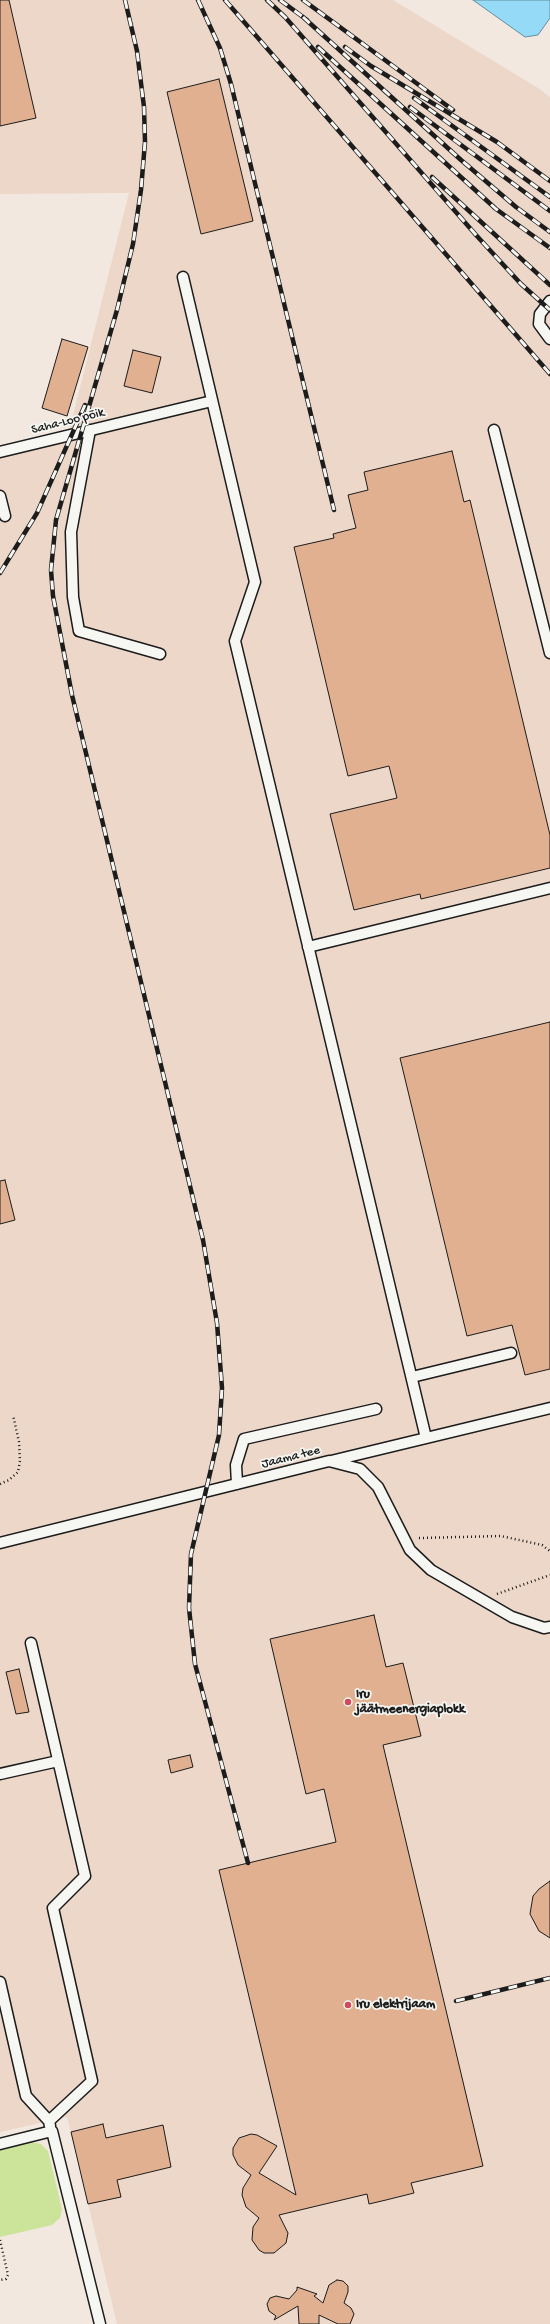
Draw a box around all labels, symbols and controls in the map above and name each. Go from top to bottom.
street label: Saha-Loo põik [30,405,106,439]
street label: Jaama tee [260,1443,322,1473]
place label: Iru jäätmeenergiaplokk [356,1687,465,1718]
marker: Iru jäätmeenergiaplokk [343,1697,353,1707]
place label: Iru elektrijaam [356,1997,435,2013]
marker: Iru elektrijaam [343,2000,353,2010]

